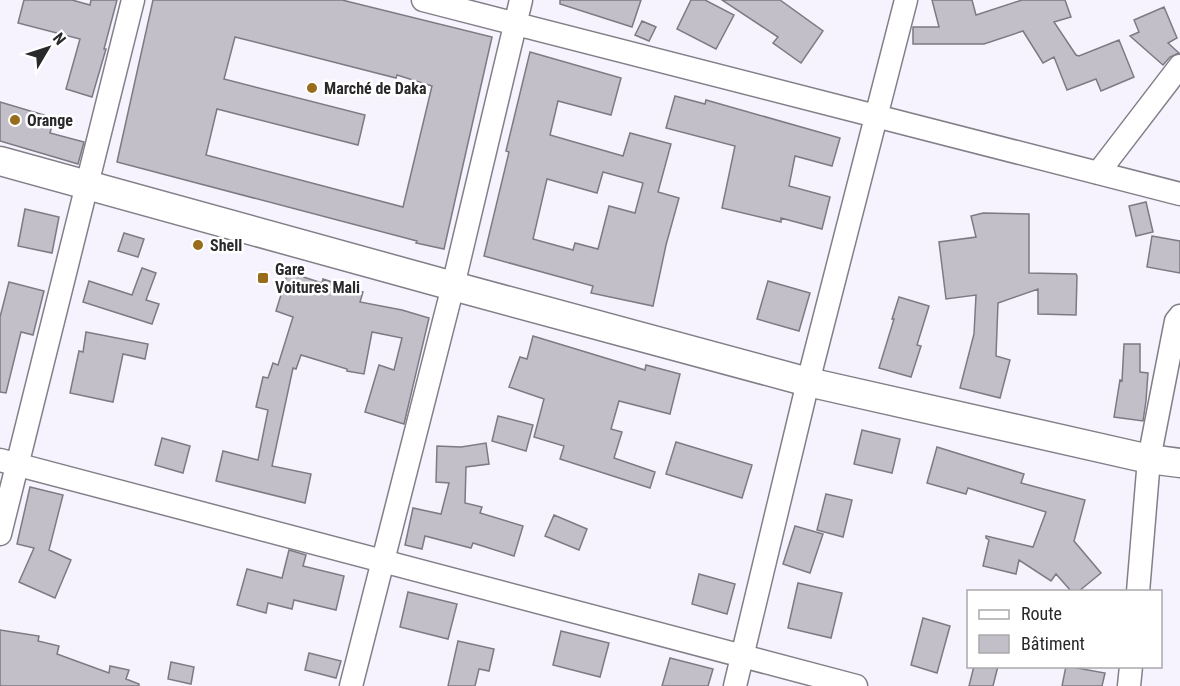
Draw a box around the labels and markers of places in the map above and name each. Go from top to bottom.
place label: Marché de Daka [324,79,427,98]
marker: Marché de Daka [305,81,319,95]
place label: Orange [27,111,73,130]
marker: Orange [8,113,22,127]
place label: Shell [210,236,242,255]
marker: Shell [191,238,205,252]
place label: Gare Voitures Mali [275,260,360,297]
marker: Gare Voitures Mali [256,271,270,285]

